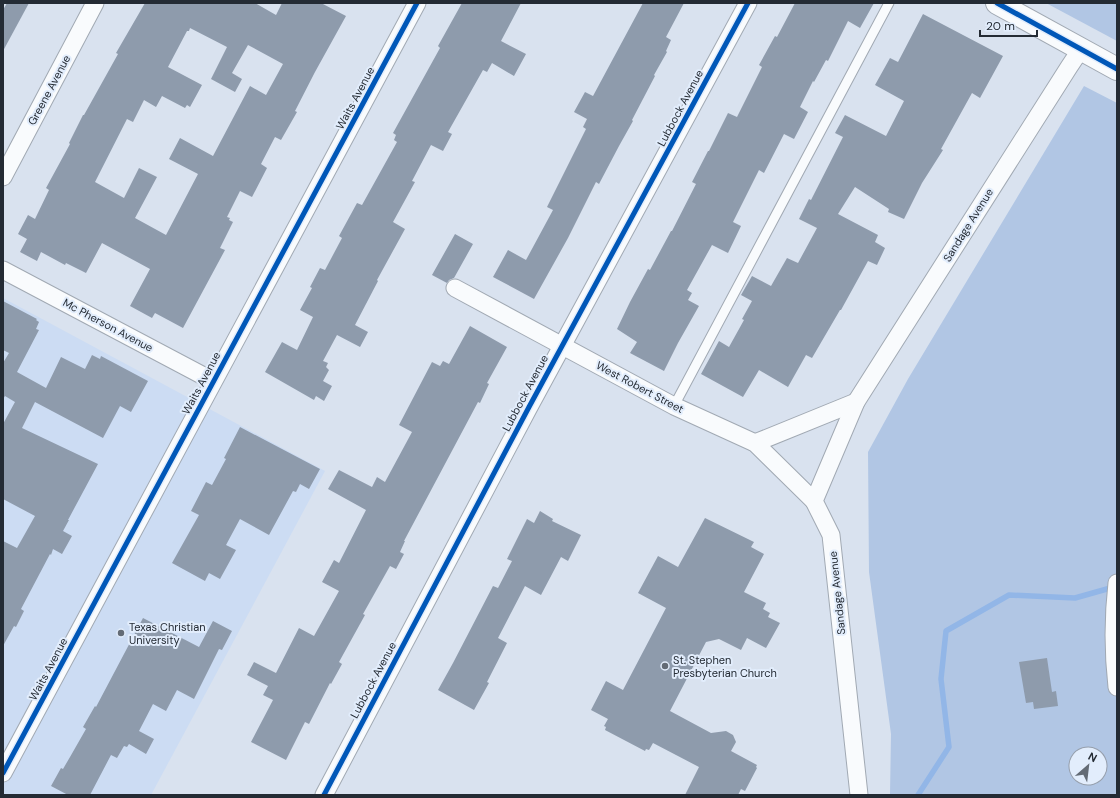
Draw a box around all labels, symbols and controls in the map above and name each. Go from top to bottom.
scale bar [980,12,1037,38]
text: 20 m [986,18,1015,34]
street label: Greene Avenue [25,52,73,128]
street label: Waits Avenue [333,64,377,132]
street label: Lubbock Avenue [654,67,706,149]
street label: Sandage Avenue [940,186,996,264]
street label: Mc Pherson Avenue [60,295,156,355]
street label: Waits Avenue [179,349,223,417]
street label: Lubbock Avenue [499,352,551,434]
street label: West Robert Street [594,358,686,416]
street label: Sandage Avenue [826,550,848,636]
place label: Texas Christian University [129,620,205,647]
marker: Texas Christian University [116,628,126,638]
street label: Waits Avenue [26,635,70,703]
street label: Lubbock Avenue [347,639,399,721]
place label: St. Stephen Presbyterian Church [673,653,777,680]
marker: St. Stephen Presbyterian Church [660,661,670,671]
north arrow [1068,746,1108,786]
text: N [1086,749,1100,765]

